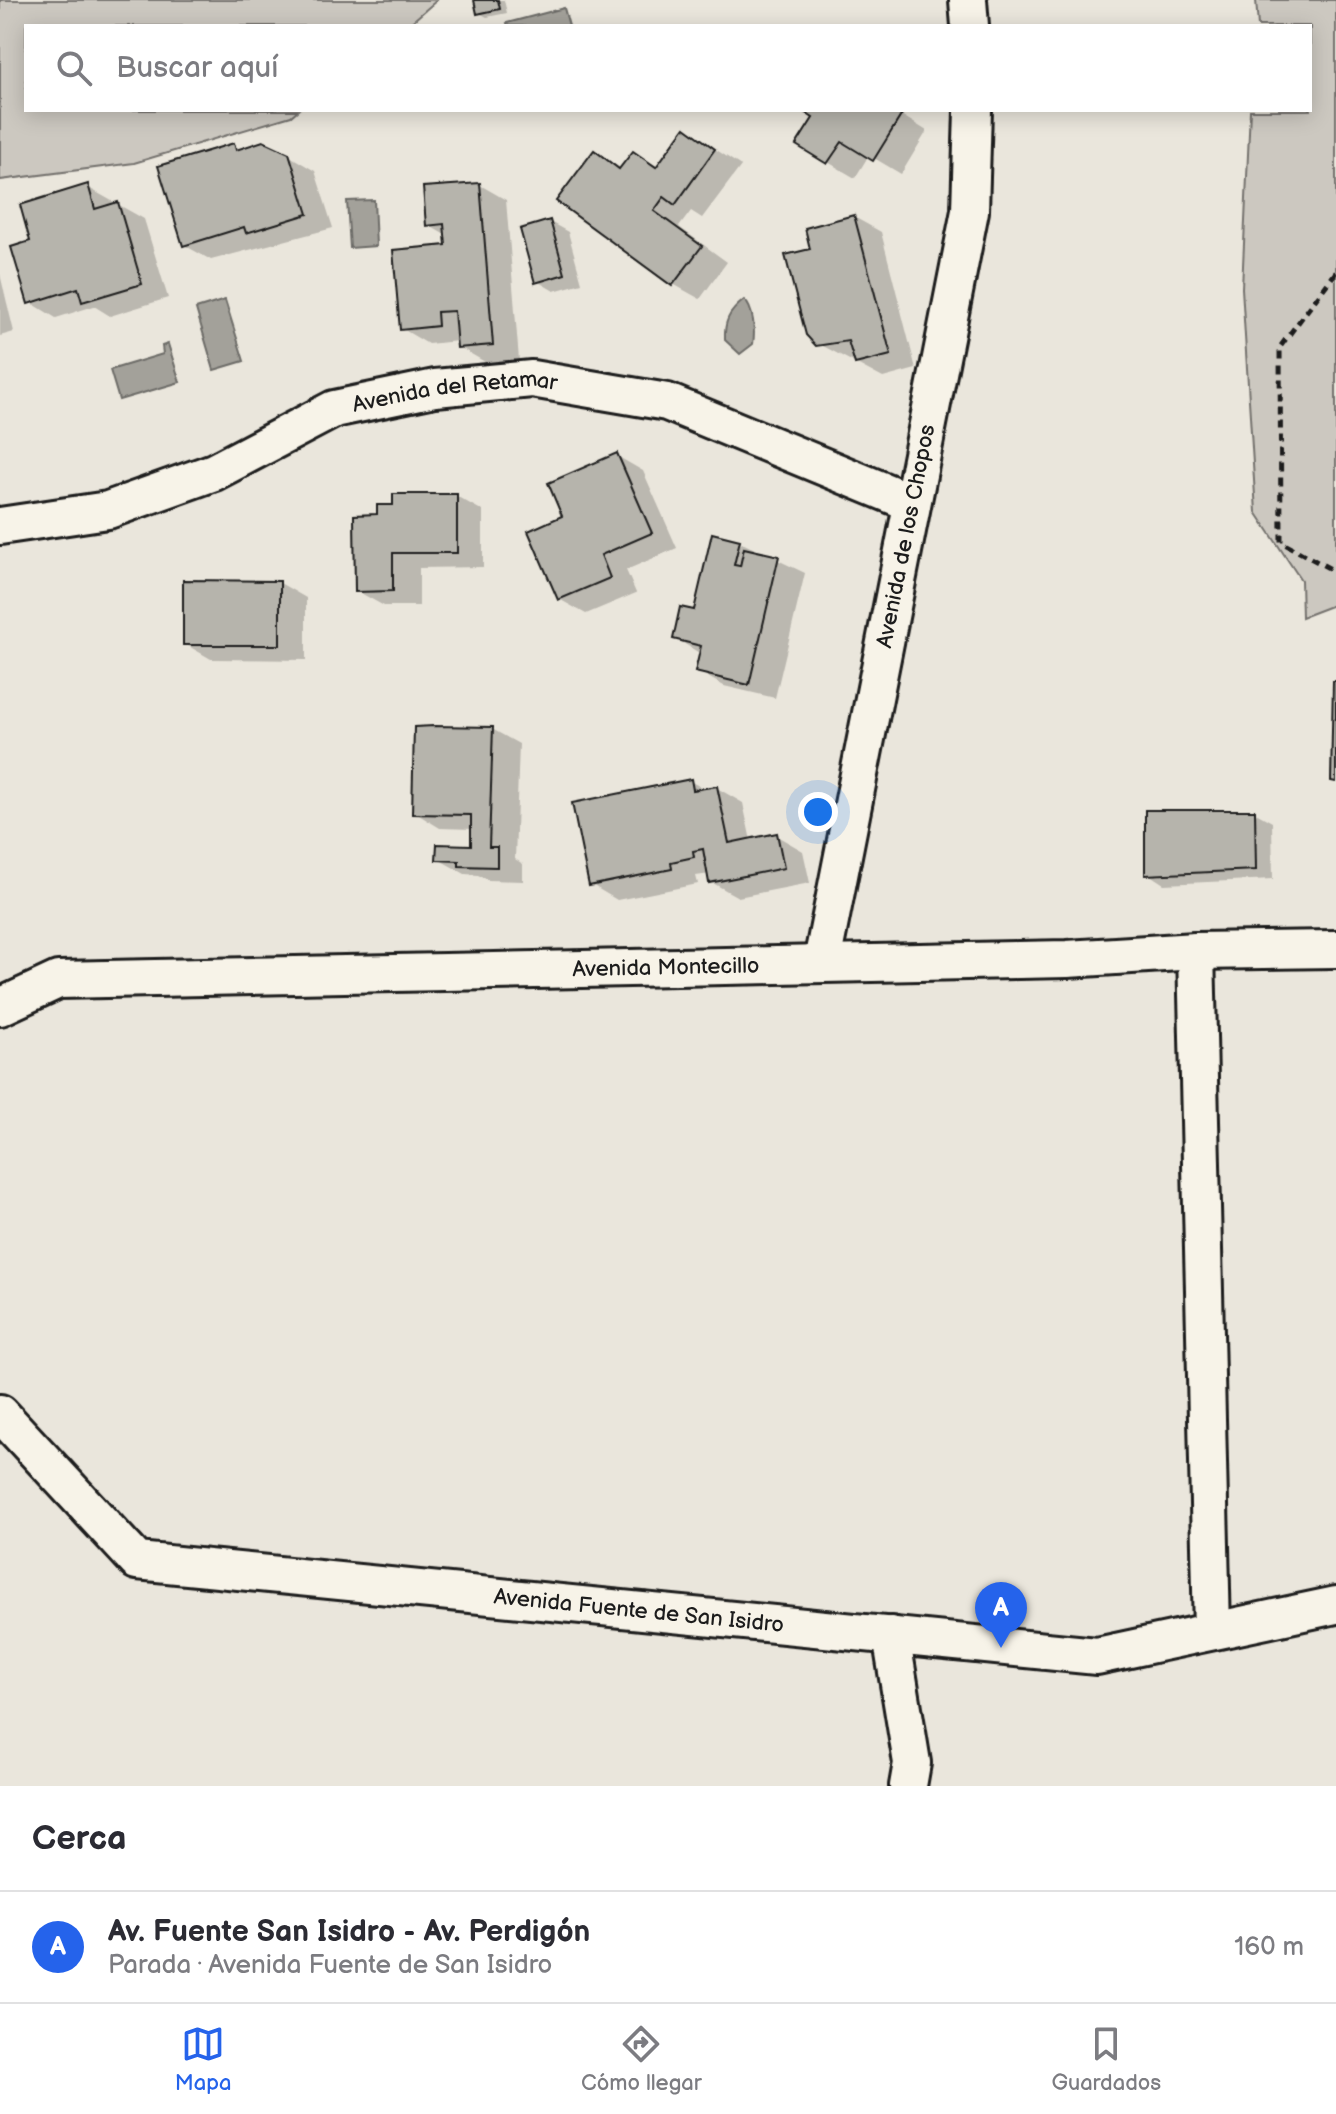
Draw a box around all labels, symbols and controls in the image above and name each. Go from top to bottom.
search box [24,24,1312,112]
icon: search [52,46,96,90]
text: Buscar aquí [116,50,278,86]
street label: Avenida del Retamar [350,365,561,418]
street label: Avenida de los Chopos [871,422,941,650]
your location [798,792,838,832]
street label: Avenida Montecillo [572,952,760,983]
pin: A [975,1582,1027,1648]
street label: Avenida Fuente de San Isidro [493,1583,785,1638]
text: Cerca [32,1818,127,1859]
text: Av. Fuente San Isidro - Av. Perdigón [108,1914,590,1950]
text: A [50,1932,66,1963]
text: 160 m [1234,1932,1304,1963]
text: Parada · Avenida Fuente de San Isidro [108,1950,552,1981]
tab: Mapa [175,2022,231,2097]
tab: Cómo llegar [581,2022,702,2097]
tab: Guardados [1051,2022,1161,2097]

